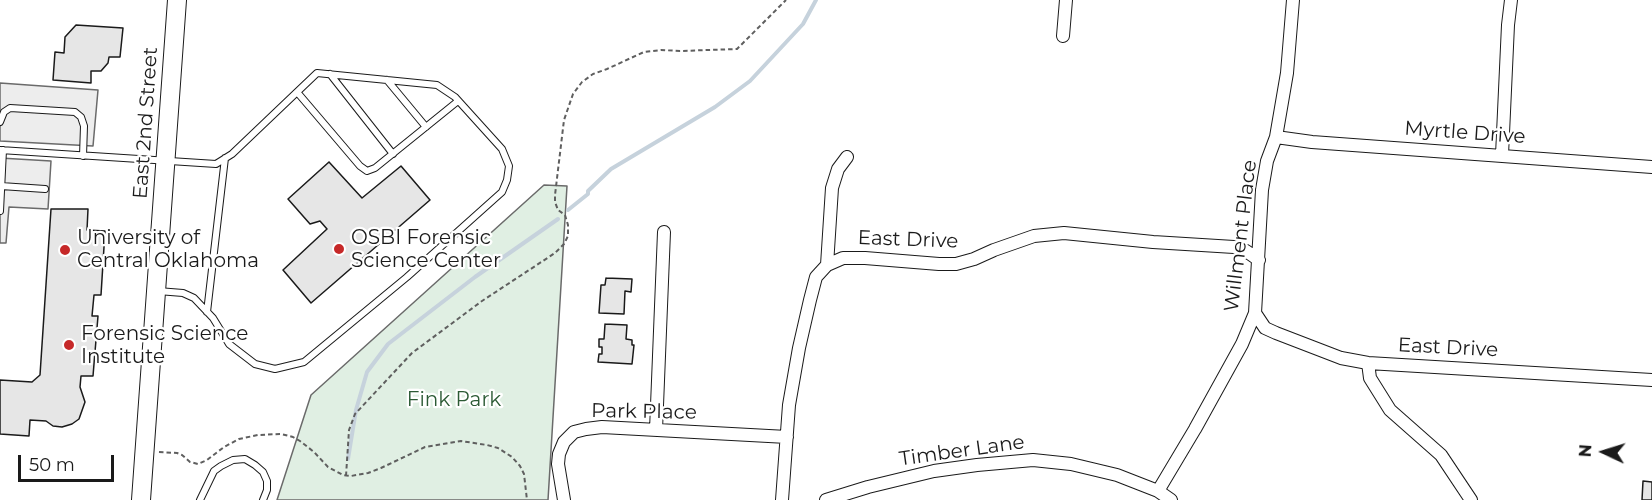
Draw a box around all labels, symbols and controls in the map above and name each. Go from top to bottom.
street label: East 2nd Street [129,46,163,200]
street label: Myrtle Drive [1404,117,1526,149]
street label: Willment Place [1220,159,1262,313]
place label: University of Central Oklahoma [77,226,259,273]
place label: OSBI Forensic Science Center [351,226,501,273]
street label: East Drive [857,226,959,254]
marker: OSBI Forensic Science Center [332,242,346,256]
marker: University of Central Oklahoma [58,243,72,257]
place label: Forensic Science Institute [81,322,248,369]
street label: East Drive [1397,333,1499,363]
marker: Forensic Science Institute [62,338,76,352]
park label: Fink Park [407,388,501,412]
street label: Park Place [591,399,697,425]
north arrow [1574,422,1634,482]
street label: Timber Lane [898,430,1026,472]
scale bar [21,443,117,481]
text: N [1576,444,1595,458]
text: 50 m [29,454,75,476]

